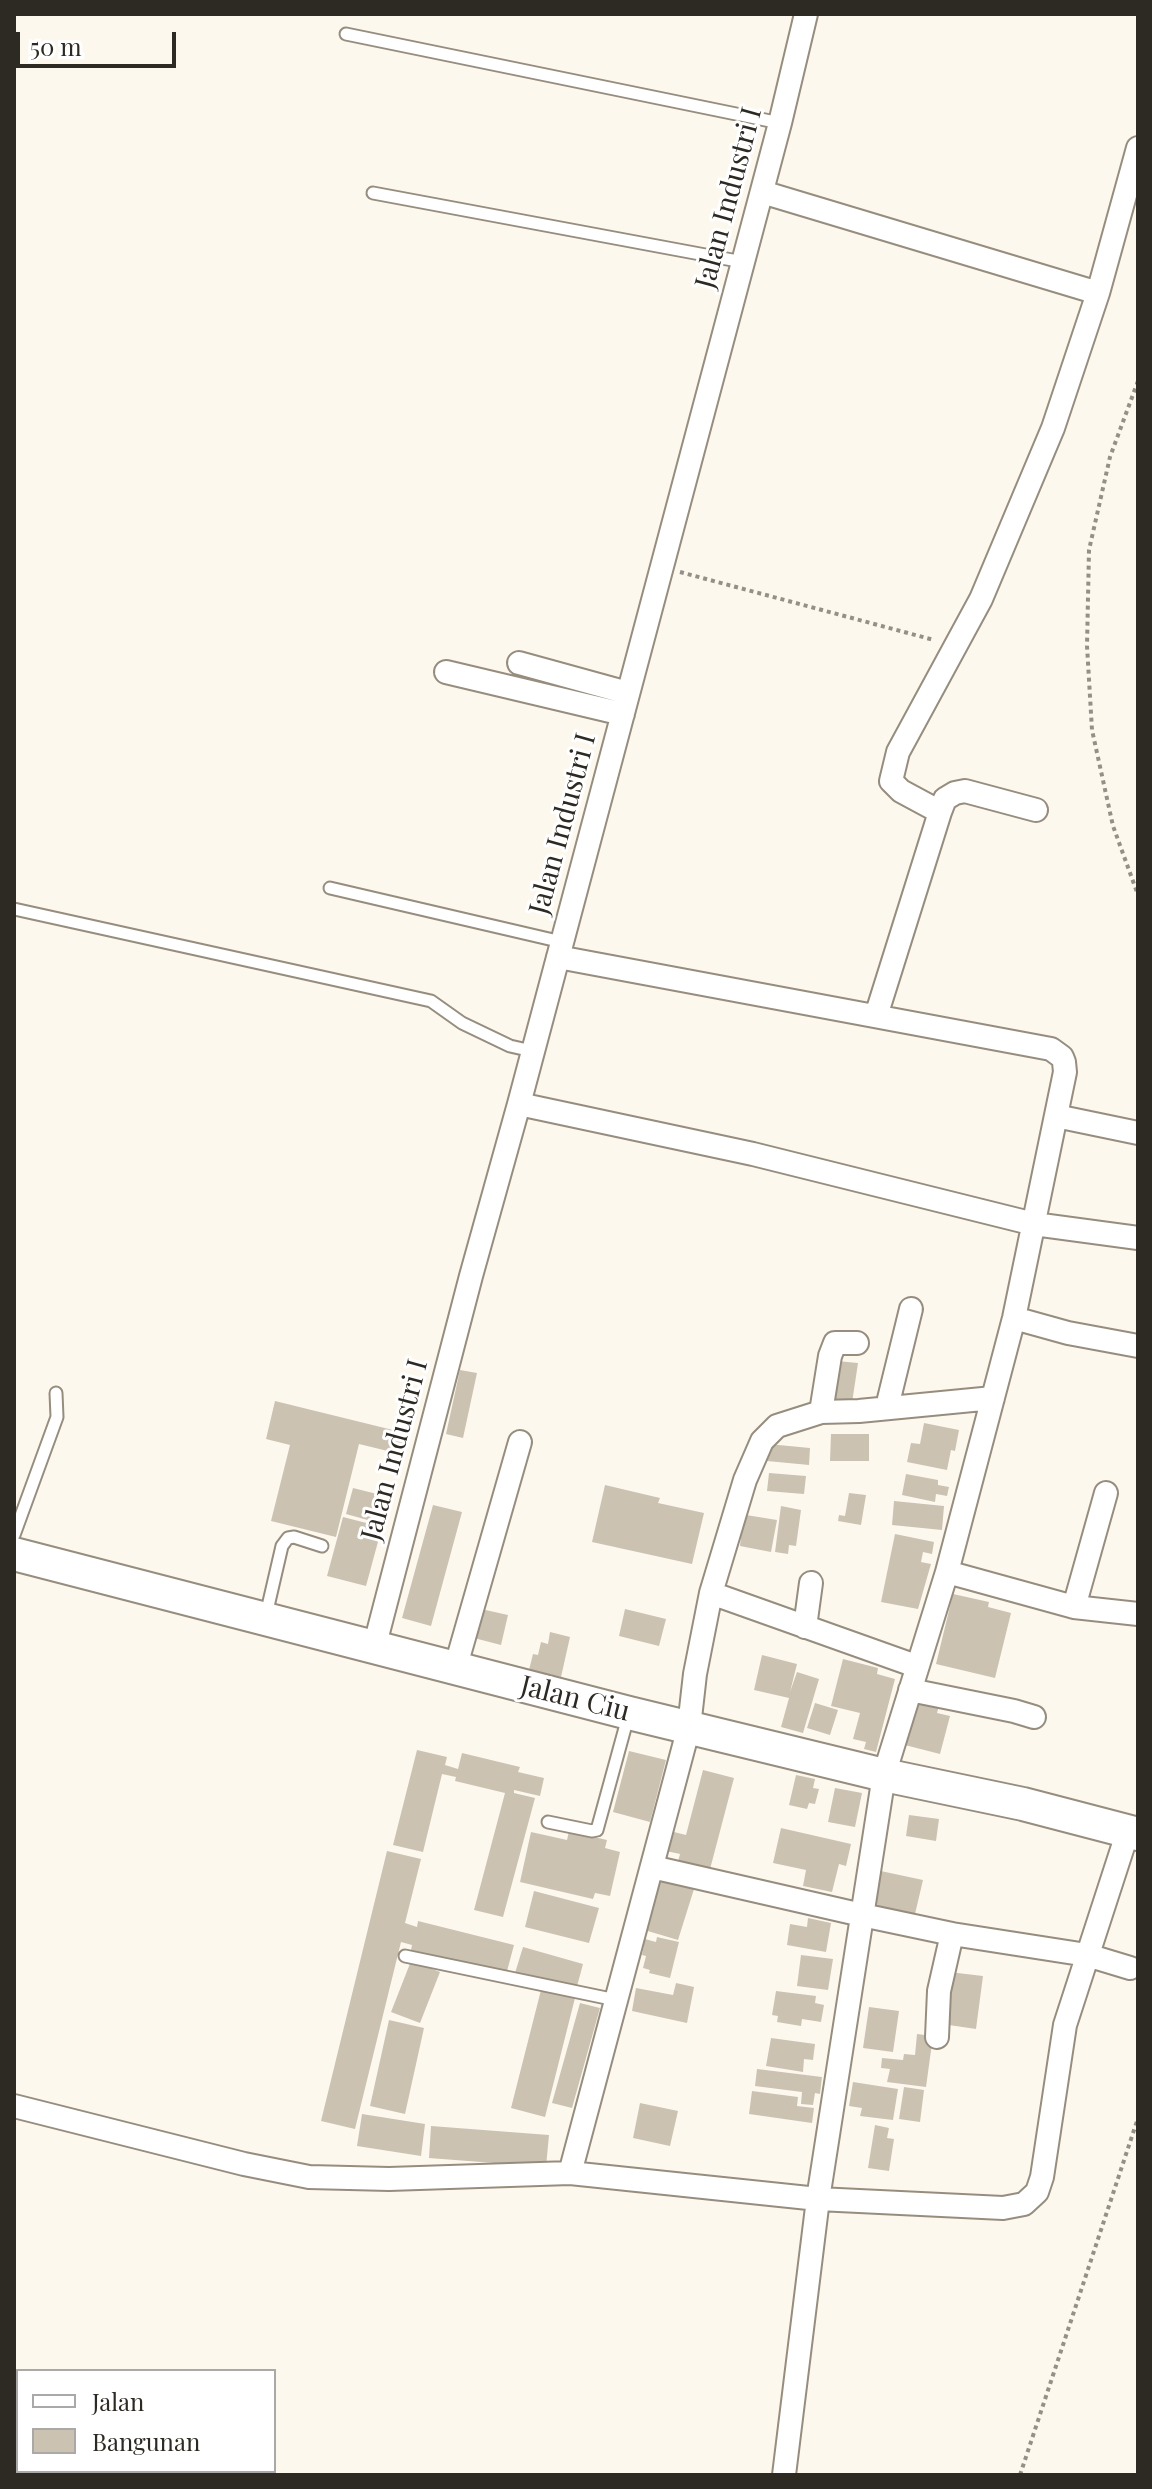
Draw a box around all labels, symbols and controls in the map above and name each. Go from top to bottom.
scale bar [20,16,180,66]
text: 50 m [30,30,82,62]
street label: Jalan Industri I [689,104,769,292]
street label: Jalan Industri I [523,730,603,918]
street label: Jalan Industri I [355,1356,435,1544]
street label: Jalan Ciu [517,1669,633,1729]
legend [16,2369,276,2473]
text: Jalan [92,2385,144,2417]
text: Bangunan [92,2425,200,2457]

